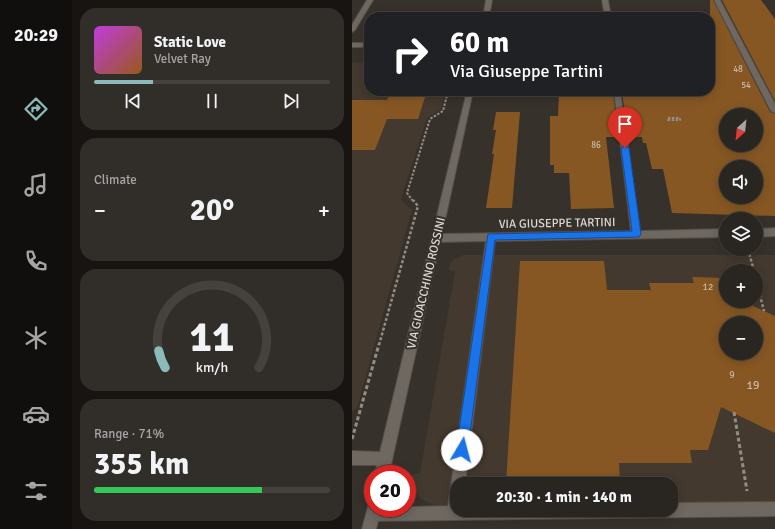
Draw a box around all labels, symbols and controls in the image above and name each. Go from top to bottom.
text: 20:29 [14,24,58,46]
text: 60 m [450,26,509,60]
icon: right [384,28,436,80]
text: Static Love [154,33,226,51]
text: Velvet Ray [154,51,211,67]
text: Via Giuseppe Tartini [450,60,603,82]
house number: 48 [733,64,743,75]
house number: 54 [741,80,751,91]
icon: previous [122,90,144,112]
icon: pause [201,90,223,112]
icon: next [280,90,302,112]
icon: directions [22,95,50,123]
pin [608,107,642,148]
north arrow [719,108,763,152]
map controls [719,108,763,360]
icon: arrive [614,113,636,135]
house number: 86 [591,140,601,151]
button: sound [719,160,763,204]
icon: music [22,171,50,199]
text: Climate [94,172,137,188]
text: 20° [190,192,234,229]
text: − [94,197,106,224]
text: + [318,197,330,224]
button: layers [719,212,763,256]
street label: VIA GIUSEPPE TARTINI [498,215,616,232]
street label: VIA GIOACCHINO ROSSINI [404,216,449,350]
icon: phone [22,247,50,275]
button: + [719,264,763,308]
house number: 12 [703,281,713,293]
text: 11 [190,311,234,362]
button: − [719,316,763,360]
icon: climate [22,324,50,352]
text: km/h [196,358,228,375]
house number: 9 [729,369,735,381]
house number: 19 [747,378,759,393]
icon: car [22,400,50,428]
text: Range · 71% [94,426,164,442]
position arrow [441,429,483,471]
text: 355 km [94,446,189,483]
speed limit sign: 20 [364,465,416,517]
icon: filters [22,477,50,505]
text: 20:30 · 1 min · 140 m [496,488,632,506]

